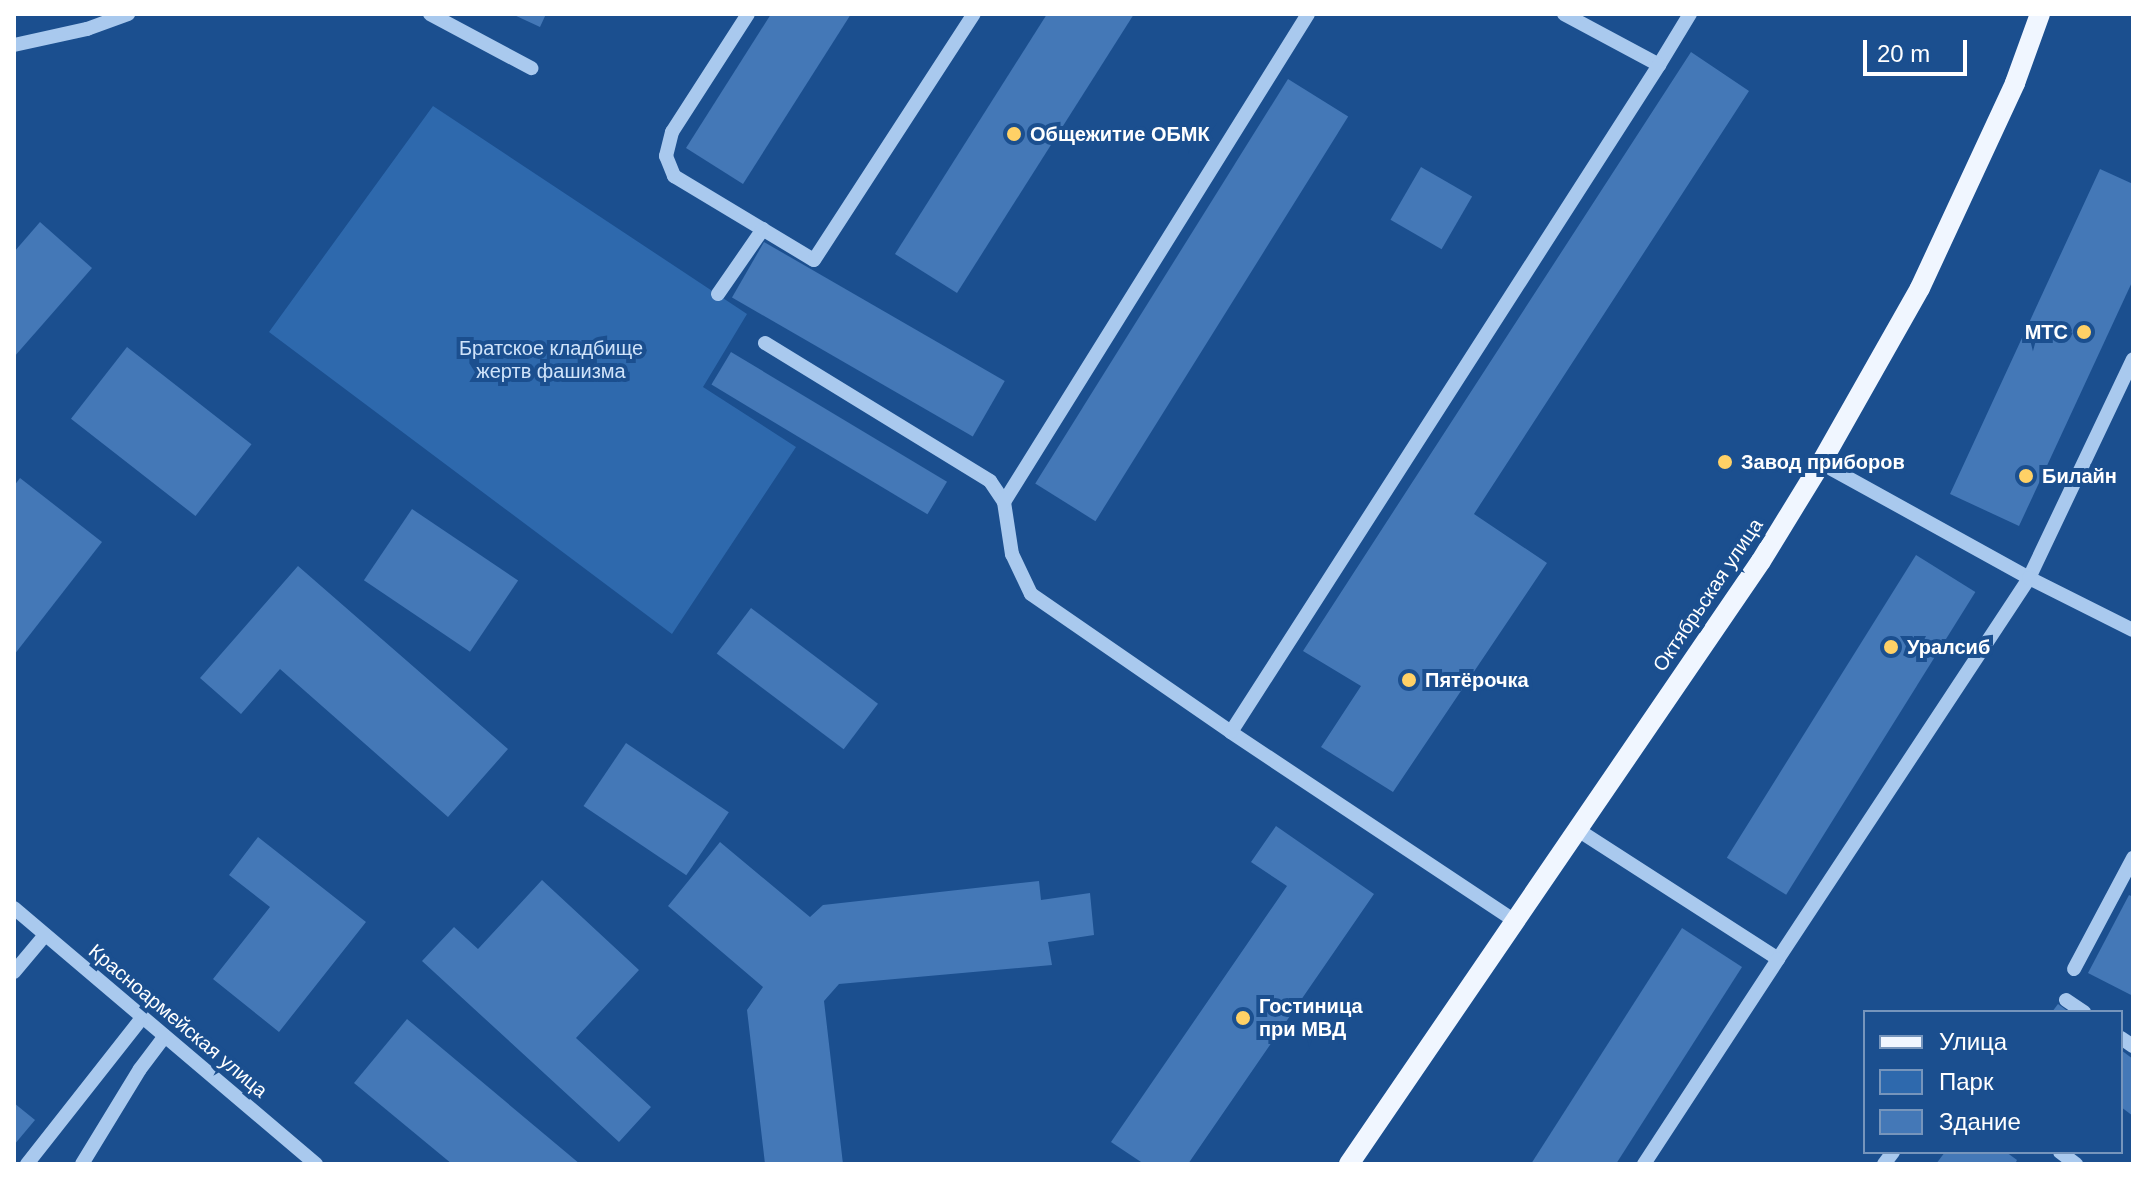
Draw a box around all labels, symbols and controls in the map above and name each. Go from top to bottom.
scale bar [1867,24,1971,74]
text: 20 m [1877,40,1930,67]
place label: Общежитие ОБМК [1030,122,1210,146]
marker: Общежитие ОБМК [1005,125,1023,143]
place label: МТС [2025,320,2068,344]
marker: МТС [2075,323,2093,341]
park label: Братское кладбище жертв фашизма [459,336,643,383]
place label: Завод приборов [1741,450,1905,474]
marker: Завод приборов [1716,453,1734,471]
place label: Билайн [2042,464,2117,488]
marker: Билайн [2017,467,2035,485]
street label: Октябрьская улица [1648,514,1768,676]
place label: Уралсиб [1907,635,1990,659]
marker: Уралсиб [1882,638,1900,656]
place label: Пятёрочка [1425,668,1529,692]
marker: Пятёрочка [1400,671,1418,689]
street label: Красноармейская улица [84,939,272,1103]
place label: Гостиница при МВД [1259,994,1363,1041]
marker: Гостиница при МВД [1234,1009,1252,1027]
legend [1863,1010,2123,1154]
text: Улица [1939,1028,2007,1055]
text: Парк [1939,1068,1993,1095]
text: Здание [1939,1108,2021,1135]

